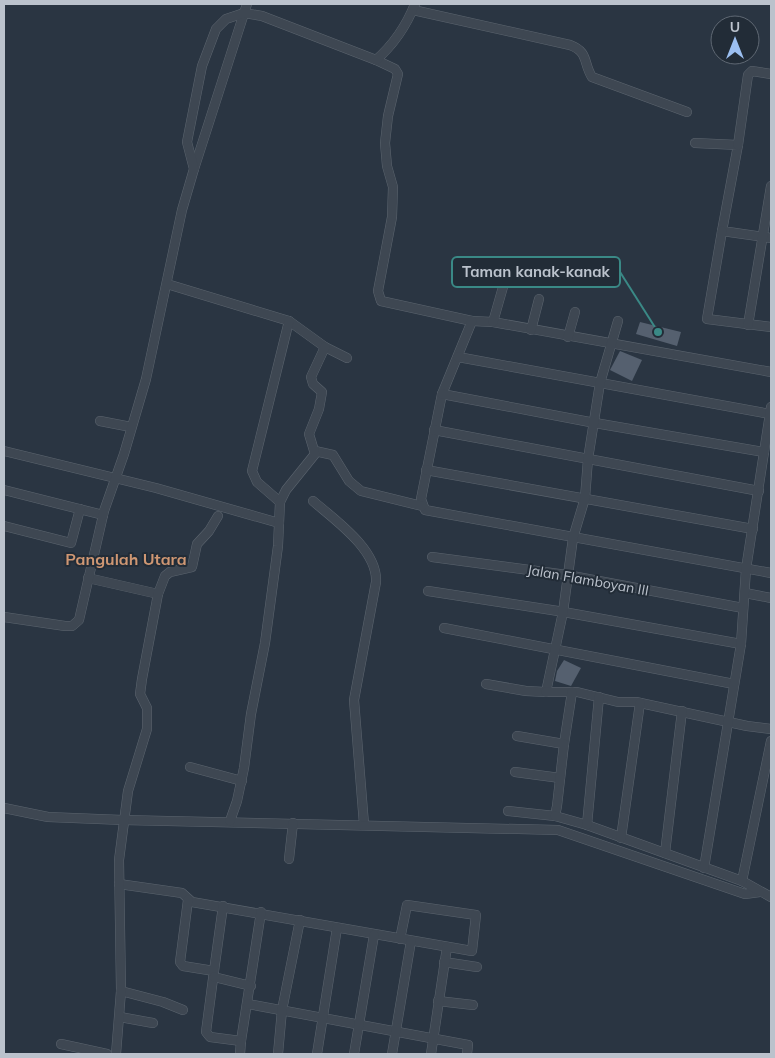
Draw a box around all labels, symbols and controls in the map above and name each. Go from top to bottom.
north arrow [710,15,760,65]
text: U [730,18,740,36]
callout: Taman kanak-kanak [452,257,620,287]
text: Taman kanak-kanak [462,262,611,281]
district label: Pangulah Utara [65,549,187,569]
street label: Jalan Flamboyan III [526,560,650,600]

